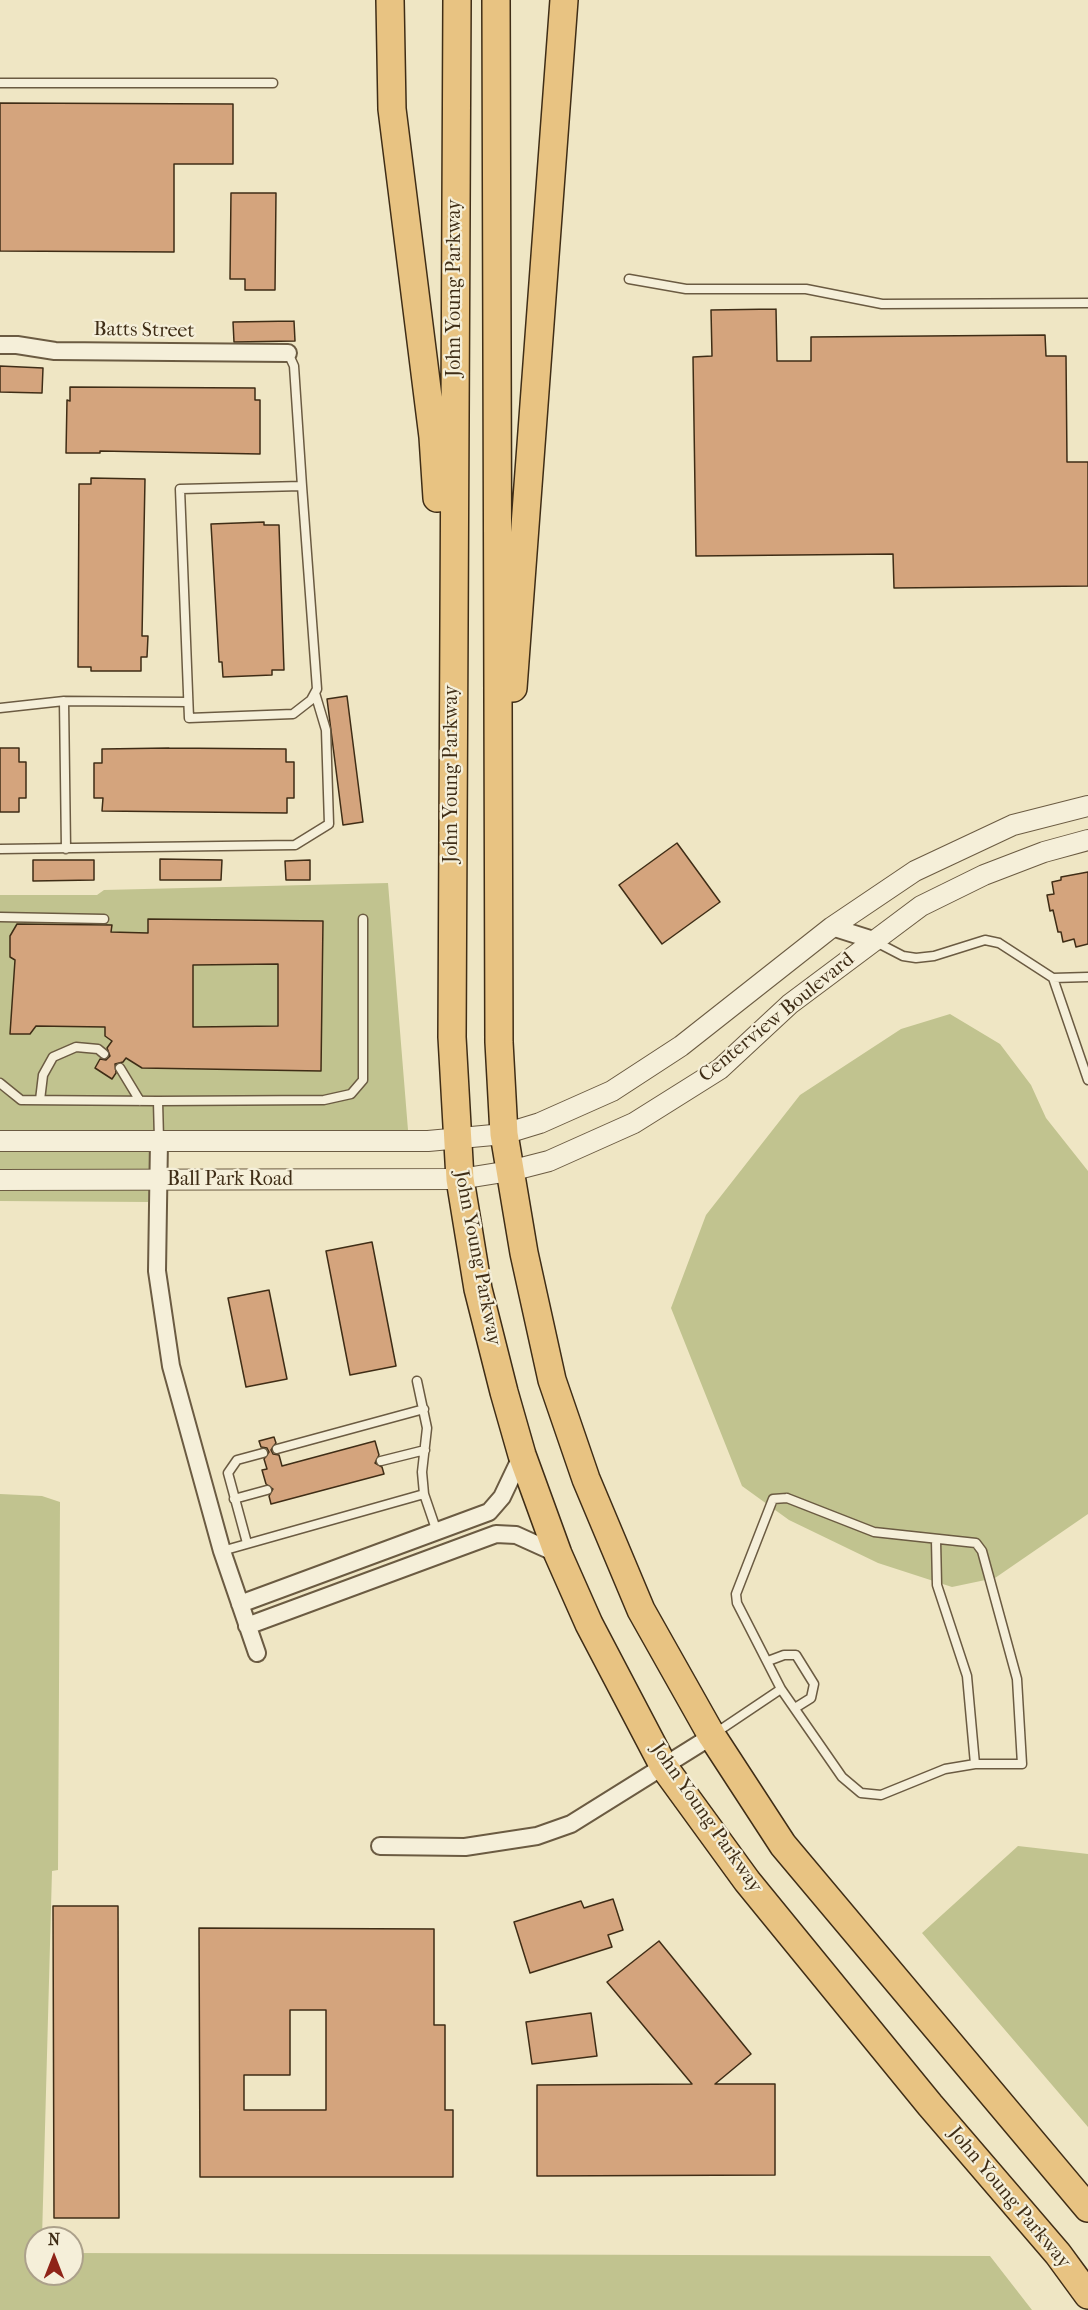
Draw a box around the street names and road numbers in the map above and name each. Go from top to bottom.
street label: John Young Parkway [443,199,467,377]
street label: Batts Street [93,318,195,344]
street label: John Young Parkway [440,685,464,863]
street label: Centerview Boulevard [695,948,859,1088]
street label: Ball Park Road [167,1168,293,1192]
street label: John Young Parkway [448,1168,506,1348]
street label: John Young Parkway [645,1738,767,1898]
street label: John Young Parkway [943,2122,1075,2274]

